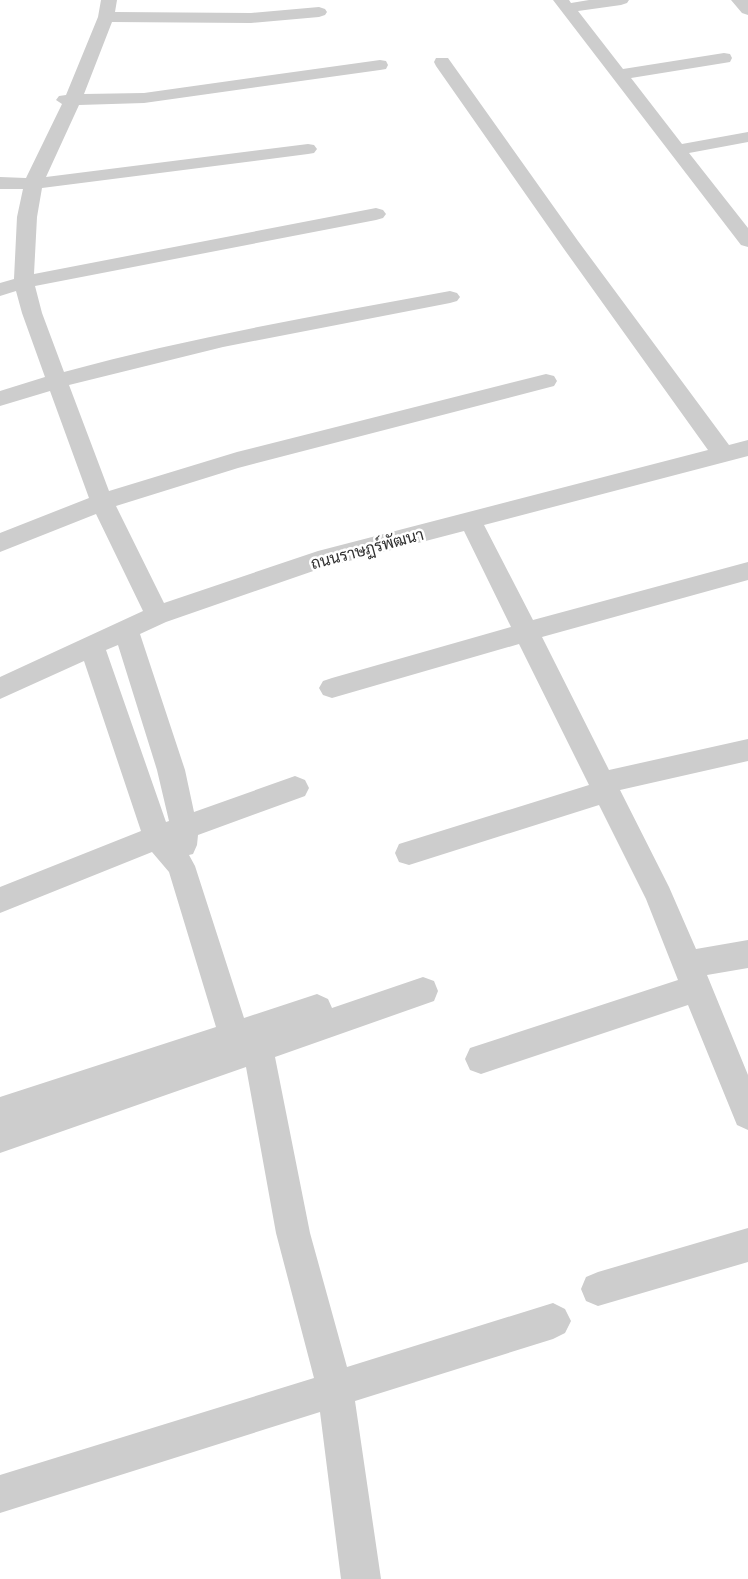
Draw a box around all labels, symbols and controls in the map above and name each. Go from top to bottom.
street label: ถนนราษฏร์พัฒนา [308,522,426,574]

